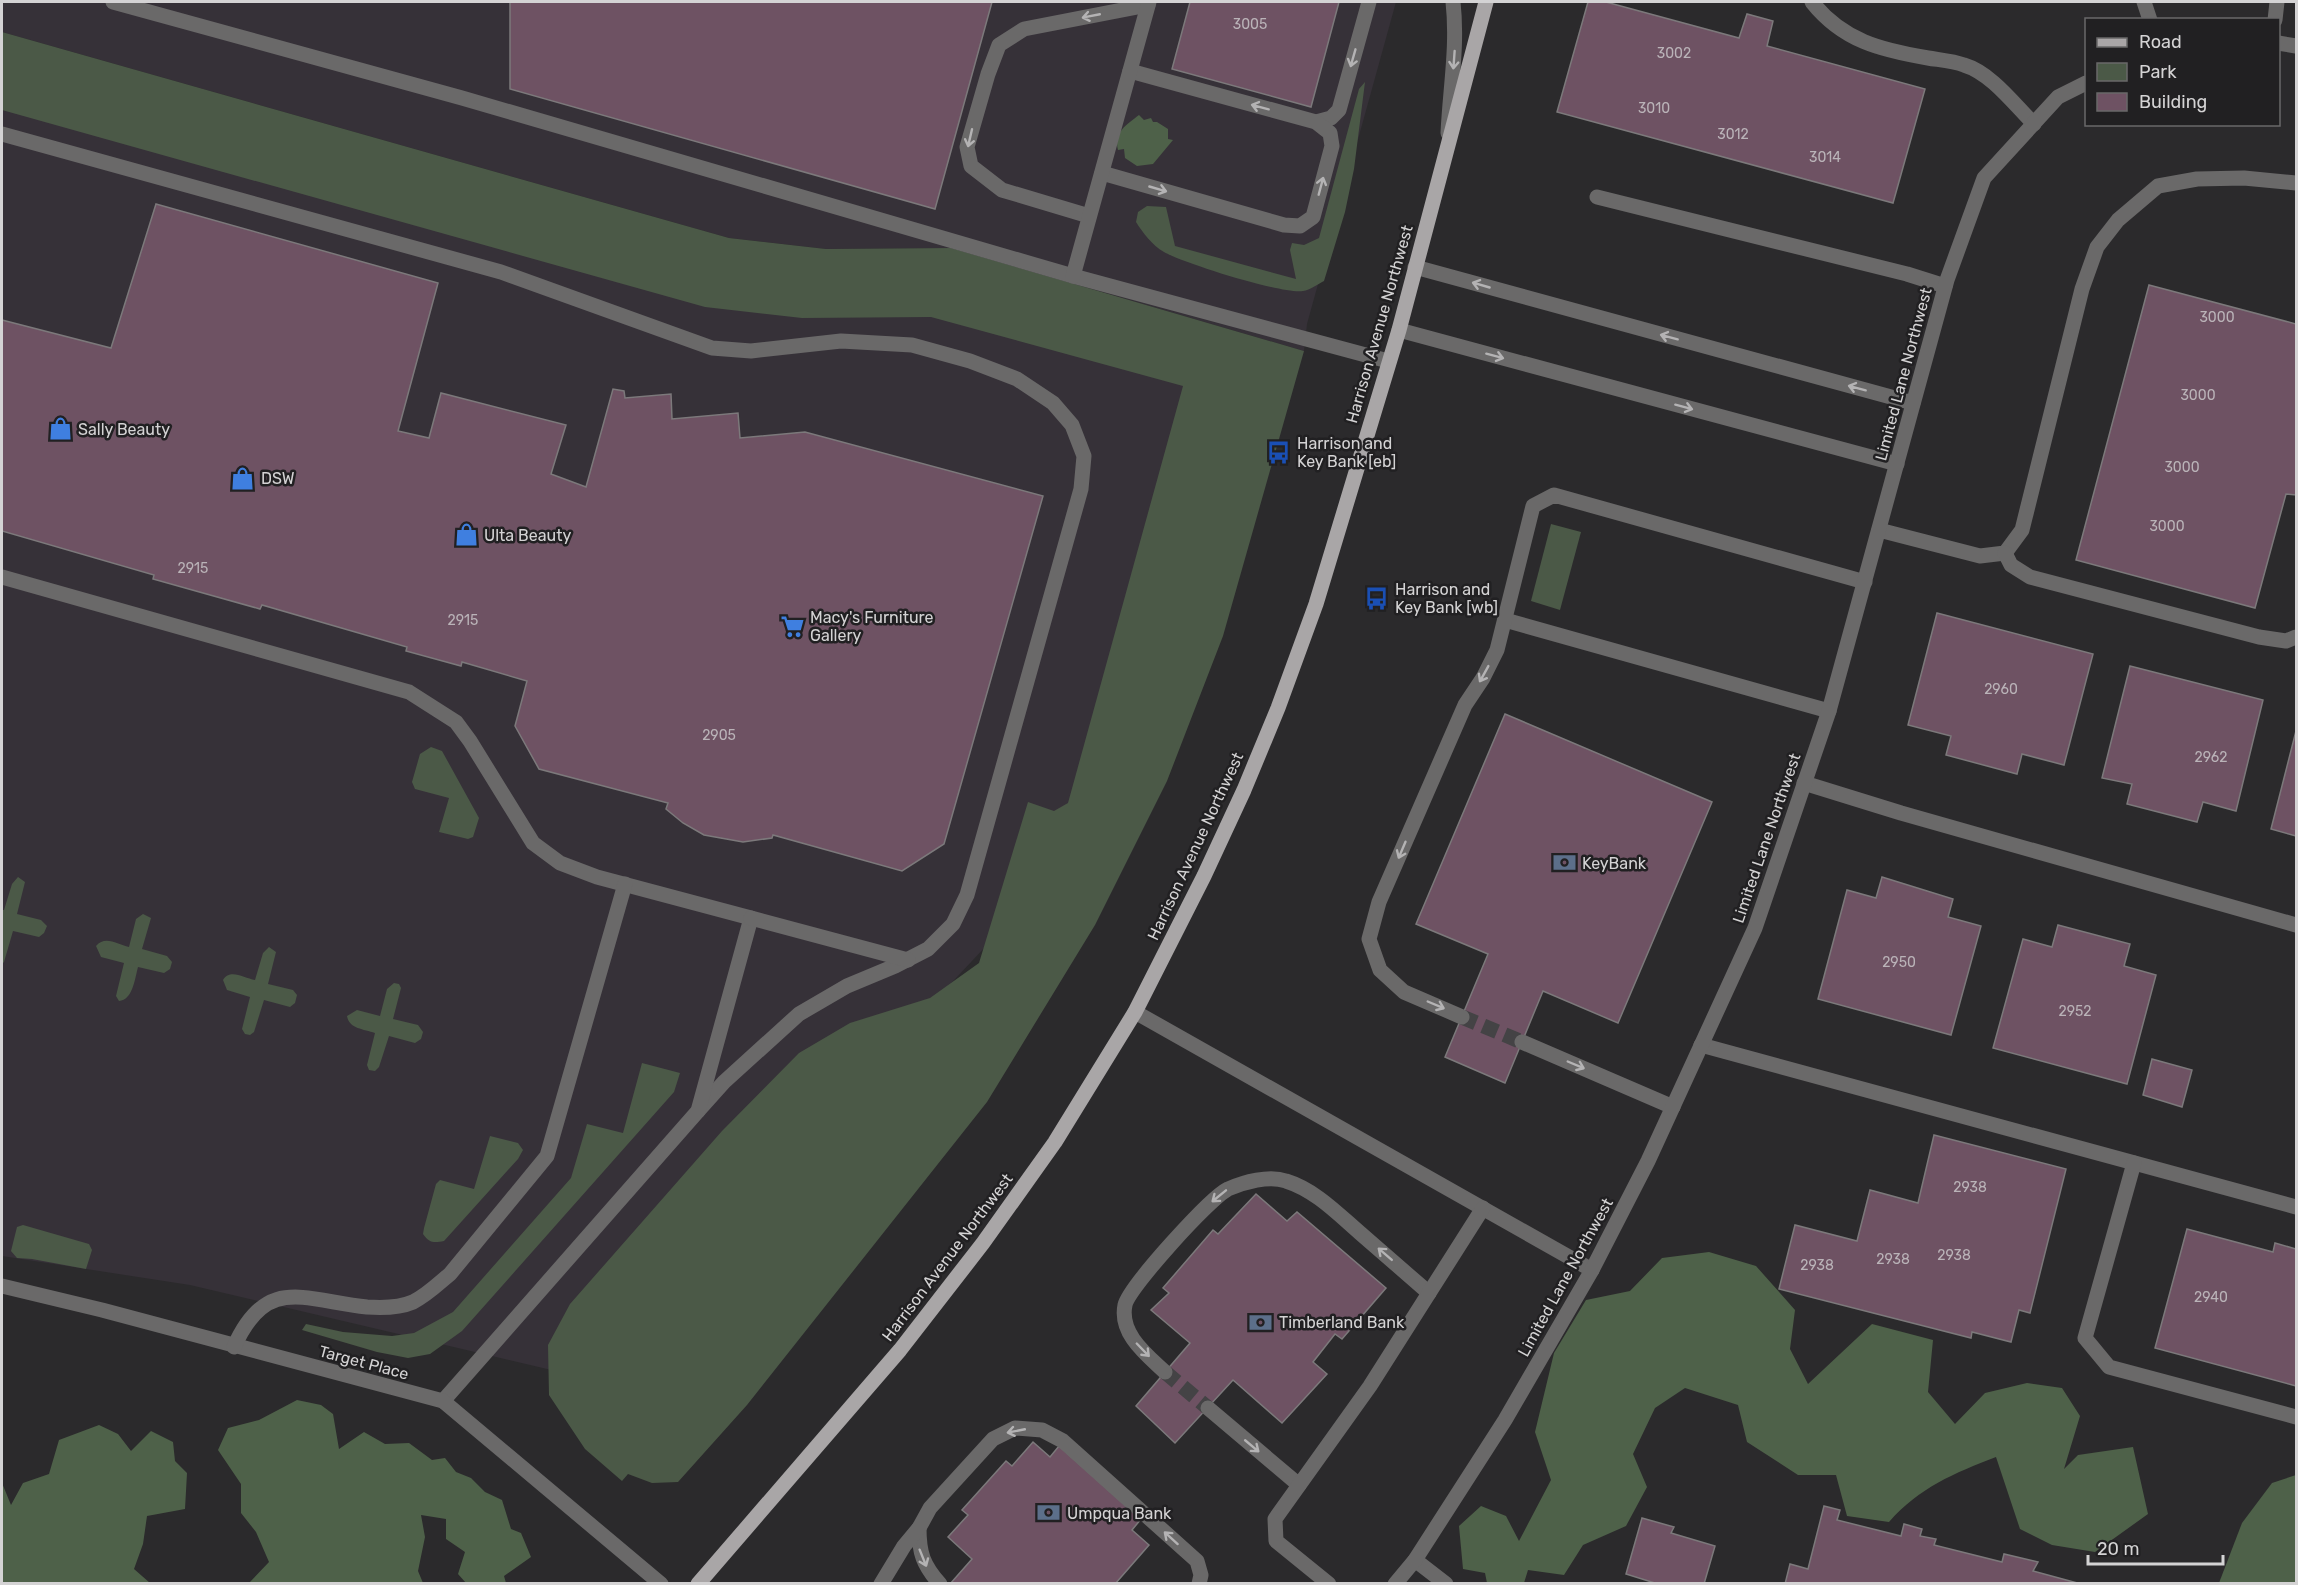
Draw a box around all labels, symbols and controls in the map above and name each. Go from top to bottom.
one-way arrow [1081,11,1101,22]
house number: 3005 [1233,16,1267,33]
legend [2085,18,2280,126]
text: Road [2139,31,2182,53]
house number: 3002 [1657,45,1691,62]
one-way arrow [1347,48,1359,67]
one-way arrow [1448,49,1459,69]
text: Park [2139,61,2177,83]
text: Building [2139,91,2207,113]
house number: 3010 [1638,100,1670,117]
one-way arrow [1251,101,1270,112]
house number: 3012 [1717,126,1749,143]
one-way arrow [964,129,976,148]
house number: 3014 [1809,149,1841,166]
one-way arrow [1316,176,1327,195]
one-way arrow [1148,183,1167,195]
street label: Harrison Avenue Northwest [1342,223,1417,425]
one-way arrow [1472,279,1491,290]
street label: Limited Lane Northwest [1871,286,1936,463]
house number: 3000 [2199,309,2235,326]
one-way arrow [1660,331,1679,342]
one-way arrow [1486,351,1505,363]
one-way arrow [1848,382,1867,393]
house number: 3000 [2180,387,2216,404]
one-way arrow [1674,402,1693,413]
shop icon: Sally Beauty [47,416,73,442]
place label: Sally Beauty [78,420,170,439]
place label: Harrison and Key Bank [eb] [1297,434,1396,471]
bus stop icon: Harrison and Key Bank [eb] [1266,439,1292,465]
house number: 3000 [2164,459,2200,476]
shop icon: DSW [230,465,256,491]
place label: DSW [261,469,295,488]
house number: 3000 [2149,518,2185,535]
shop icon: Ulta Beauty [453,522,479,548]
place label: Ulta Beauty [484,526,571,545]
house number: 2915 [178,560,208,577]
place label: Harrison and Key Bank [wb] [1395,580,1498,617]
bus stop icon: Harrison and Key Bank [wb] [1364,585,1390,611]
place label: Macy's Furniture Gallery [810,608,933,645]
house number: 2915 [448,612,478,629]
supermarket icon: Macy's Furniture Gallery [779,613,805,639]
one-way arrow [1478,665,1490,682]
house number: 2960 [1984,681,2018,698]
house number: 2905 [702,727,736,744]
street label: Harrison Avenue Northwest [1144,749,1247,943]
house number: 2962 [2194,749,2228,766]
street label: Limited Lane Northwest [1728,751,1804,926]
one-way arrow [1395,841,1407,859]
bank icon: KeyBank [1551,850,1577,876]
place label: KeyBank [1582,854,1647,873]
house number: 2950 [1882,954,1916,971]
one-way arrow [1427,1001,1445,1012]
house number: 2952 [2058,1003,2092,1020]
one-way arrow [1566,1060,1584,1071]
street label: Harrison Avenue Northwest [878,1170,1017,1345]
house number: 2938 [1953,1179,1987,1196]
one-way arrow [1211,1190,1227,1203]
street label: Limited Lane Northwest [1514,1195,1617,1360]
one-way arrow [1378,1247,1393,1261]
house number: 2938 [1937,1247,1971,1264]
house number: 2938 [1876,1251,1910,1268]
house number: 2938 [1800,1257,1834,1274]
house number: 2940 [2194,1289,2228,1306]
bank icon: Timberland Bank [1248,1309,1274,1335]
place label: Timberland Bank [1279,1313,1405,1332]
street label: Target Place [317,1341,411,1384]
one-way arrow [1135,1342,1150,1357]
one-way arrow [1007,1426,1026,1437]
one-way arrow [1244,1439,1260,1452]
bank icon: Umpqua Bank [1036,1500,1062,1526]
place label: Umpqua Bank [1067,1504,1172,1523]
scale bar [2088,1528,2223,1566]
one-way arrow [1164,1531,1179,1545]
text: 20 m [2097,1538,2139,1560]
one-way arrow [918,1548,929,1567]

